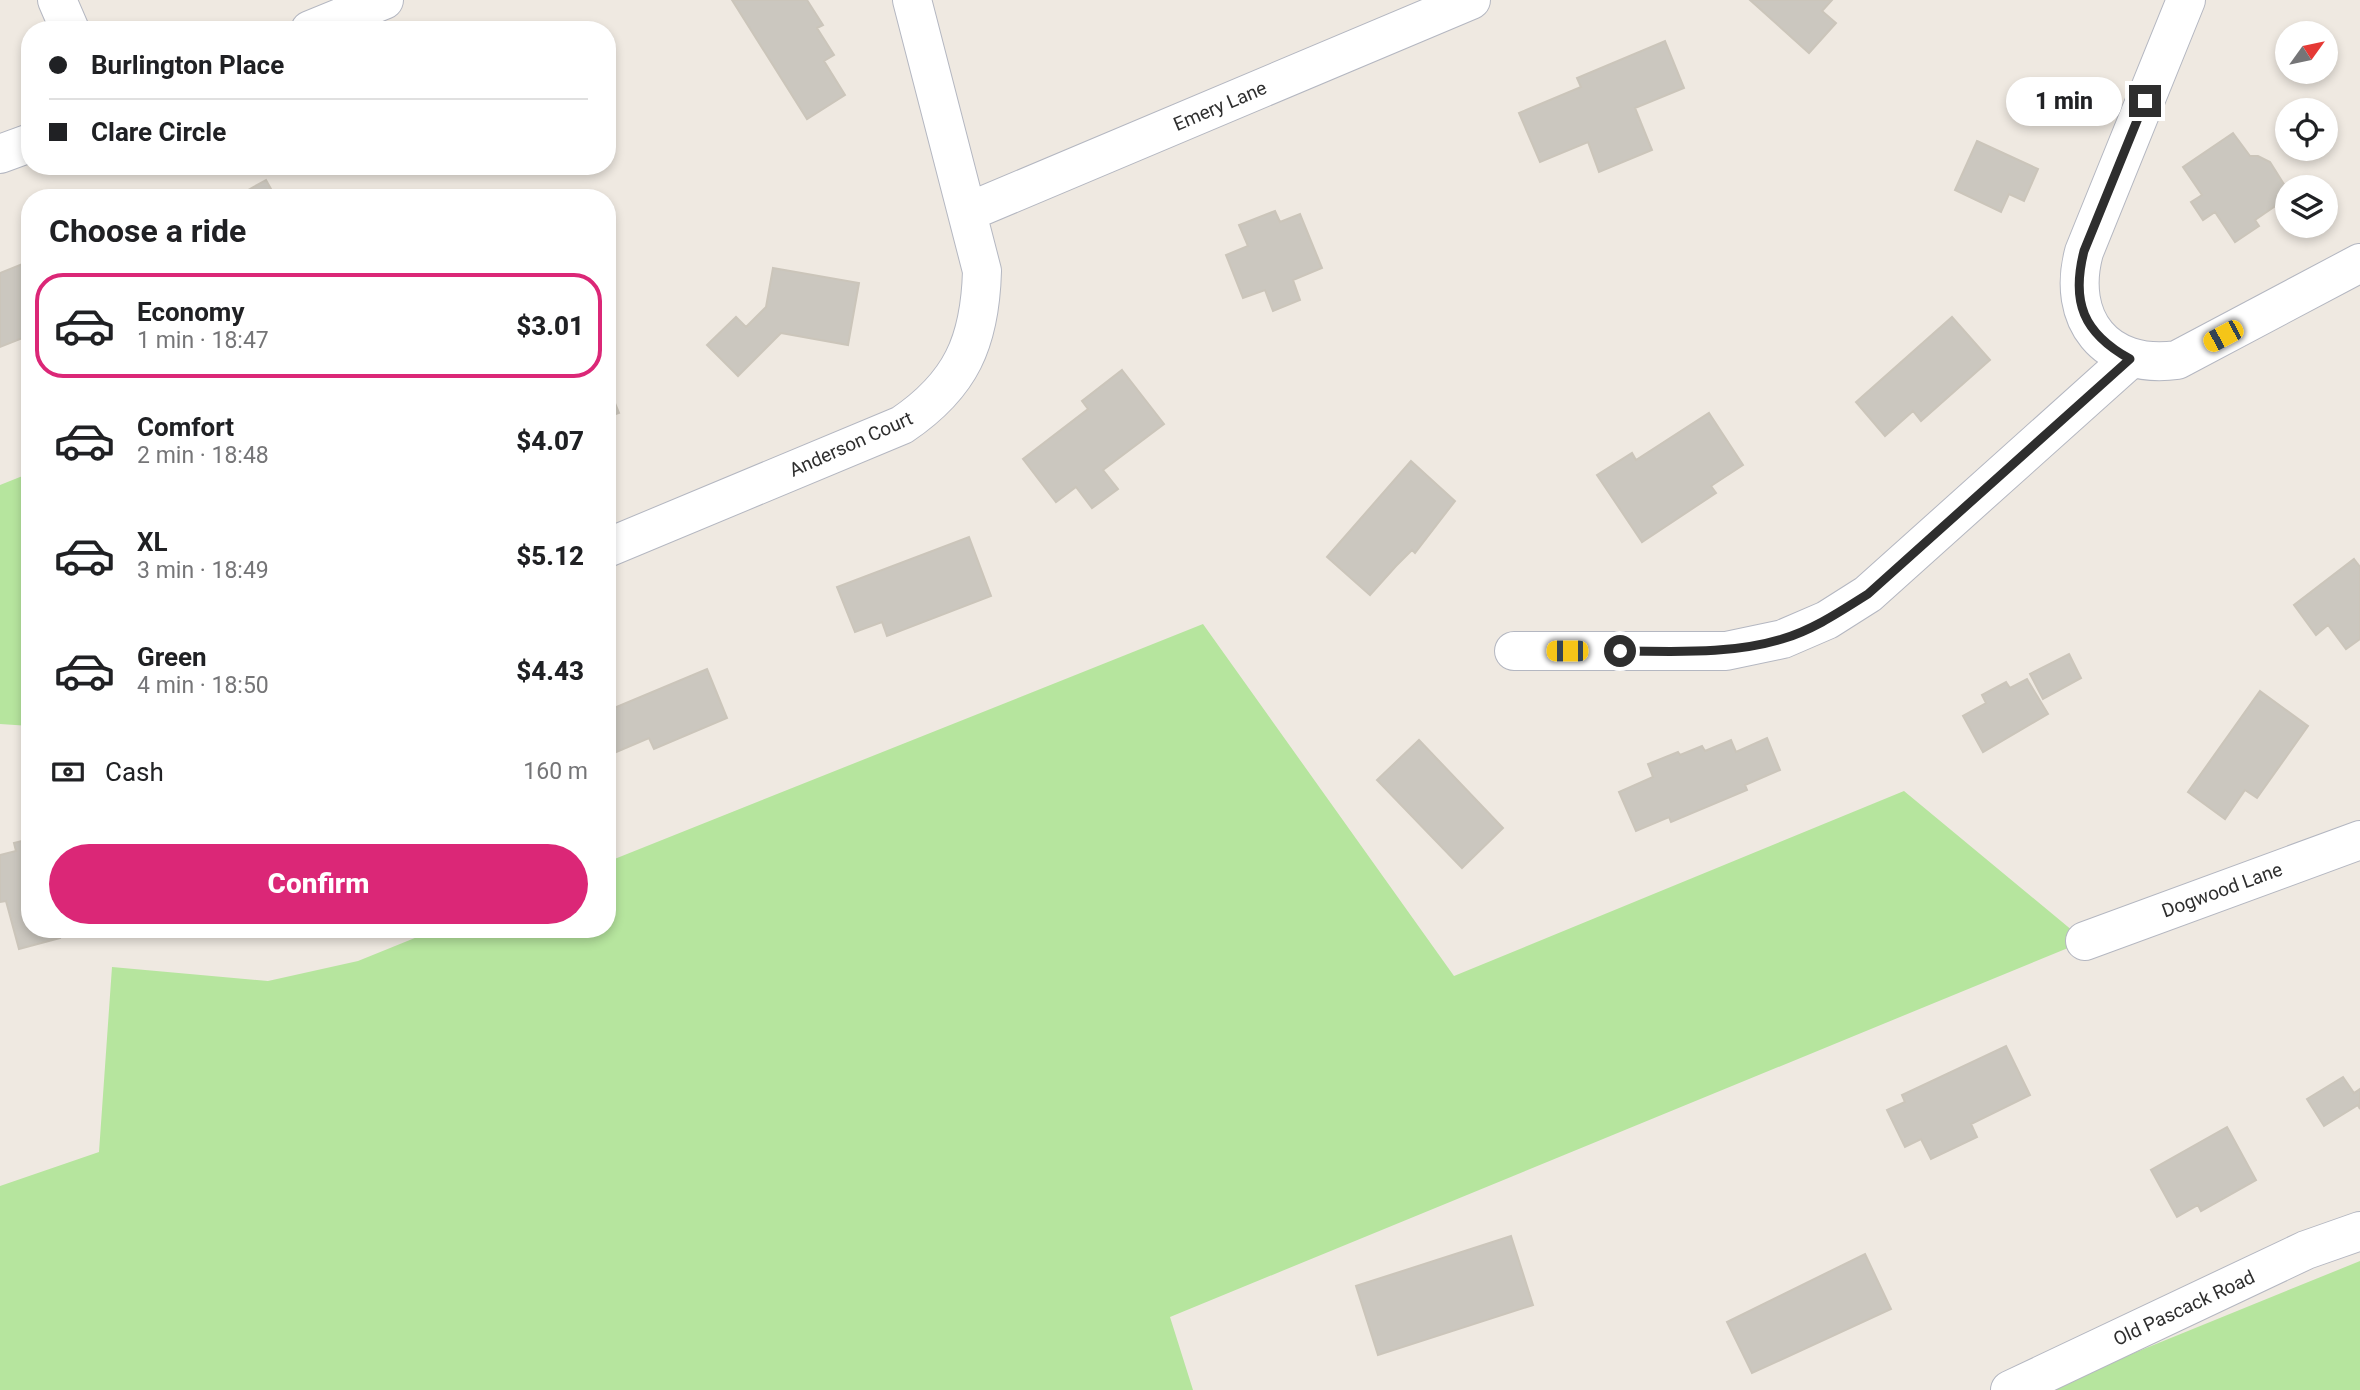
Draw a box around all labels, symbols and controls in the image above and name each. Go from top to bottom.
north arrow [2275,21,2338,84]
map controls [2275,21,2338,238]
text: Burlington Place [91,50,284,80]
street label: Emery Lane [1170,76,1270,136]
callout: 1 min [2005,76,2120,126]
route end [2129,85,2161,117]
text: 1 min [2035,88,2093,115]
button: locate [2275,98,2338,161]
text: Clare Circle [91,117,226,147]
button: layers [2275,175,2338,238]
text: Choose a ride [49,212,246,250]
icon: car [53,294,116,357]
text: Economy [137,297,244,327]
text: $3.01 [516,311,584,341]
car [2200,317,2247,355]
text: 1 min · 18:47 [137,327,269,354]
street label: Anderson Court [786,406,916,482]
icon: car [53,409,116,472]
text: Comfort [137,412,234,442]
text: $4.07 [516,426,584,456]
text: 2 min · 18:48 [137,442,269,469]
icon: car [53,524,116,587]
text: XL [137,527,168,557]
text: $5.12 [516,541,584,571]
text: 3 min · 18:49 [137,557,269,584]
route start [1604,635,1636,667]
icon: car [53,639,116,702]
car [1547,641,1589,662]
text: Green [137,642,207,672]
text: $4.43 [516,656,584,686]
text: 4 min · 18:50 [137,672,269,699]
icon: cash [49,753,87,791]
text: Cash [105,757,164,787]
text: 160 m [523,758,588,785]
button: Confirm [49,844,588,924]
street label: Dogwood Lane [2159,858,2285,922]
street label: Old Pascack Road [2110,1265,2258,1351]

